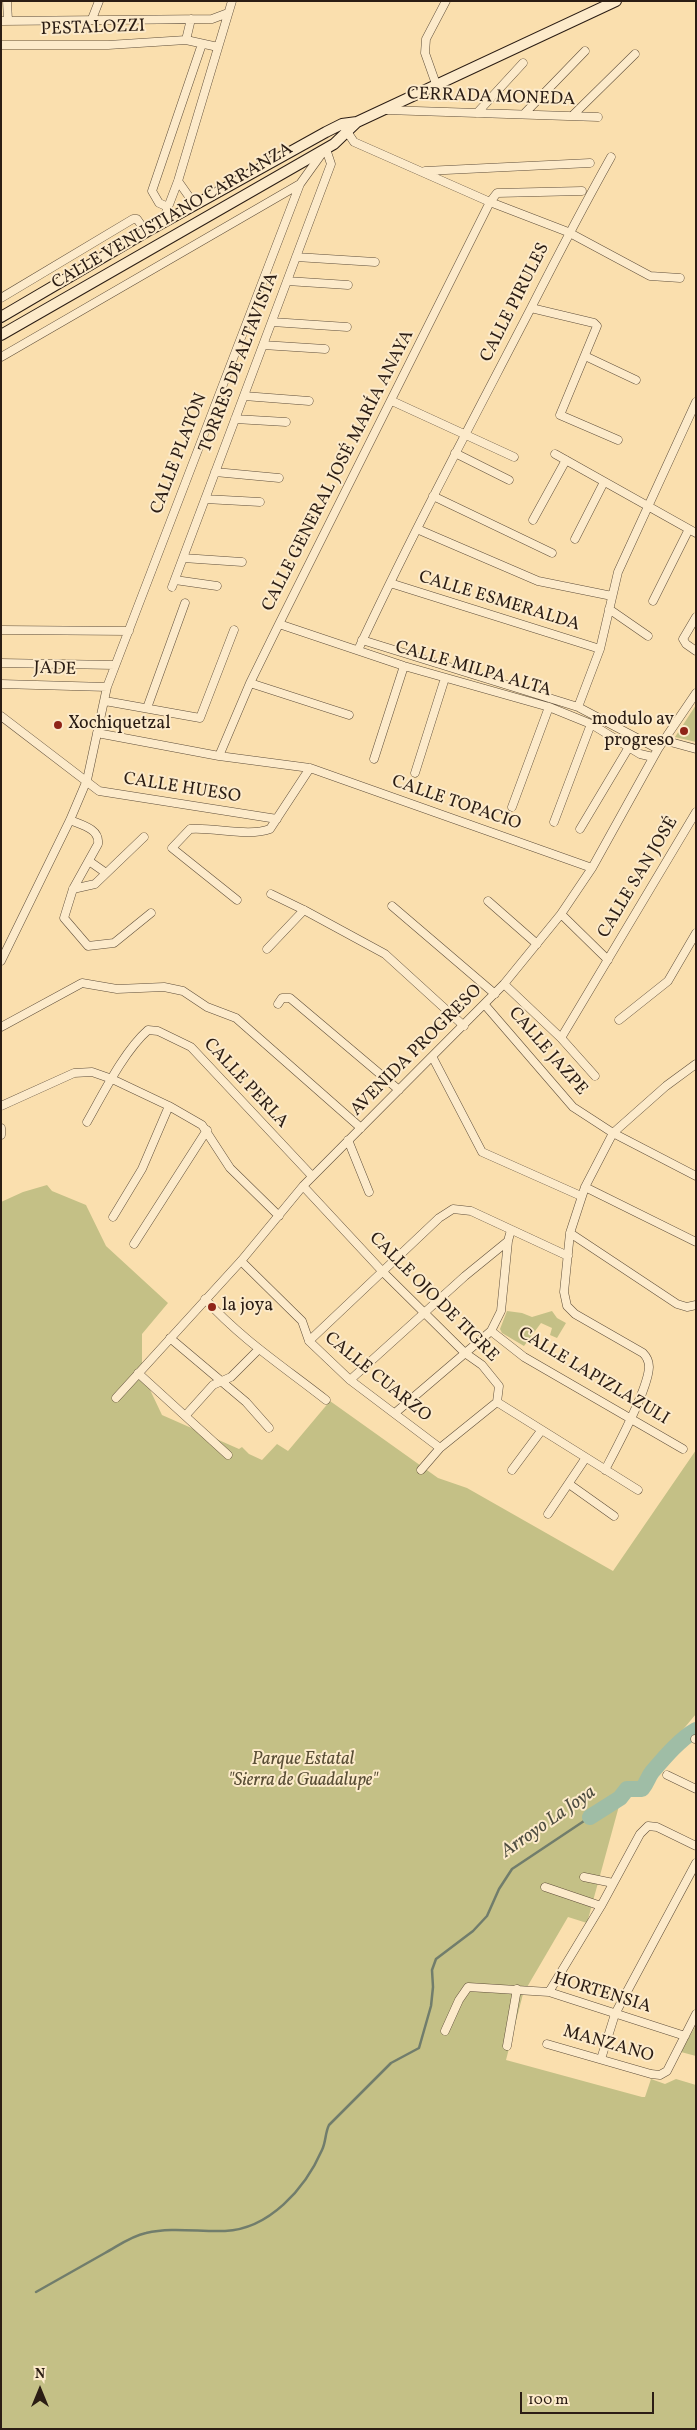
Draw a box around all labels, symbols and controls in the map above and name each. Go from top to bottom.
street label: PESTALOZZI [40,16,146,42]
street label: CERRADA MONEDA [406,84,576,112]
street label: CALLE VENUSTIANO CARRANZA [49,139,297,295]
street label: CALLE PIRULES [477,240,555,366]
street label: TORRES DE ALTAVISTA [196,270,284,456]
street label: CALLE GENERAL JOSÉ MARÍA ANAYA [258,327,420,615]
street label: CALLE PLATÓN [147,391,213,517]
street label: CALLE ESMERALDA [416,567,582,637]
street label: CALLE MILPA ALTA [392,637,554,703]
street label: JADE [33,658,77,682]
place label: modulo av progreso [592,710,674,752]
place label: Xochiquetzal [68,714,171,736]
marker: Xochiquetzal [52,719,64,731]
marker: modulo av progreso [678,725,690,737]
street label: CALLE HUESO [122,769,242,809]
street label: CALLE TOPACIO [389,772,523,836]
street label: CALLE SAN JOSÉ [594,813,684,943]
street label: AVENIDA PROGRESO [347,981,487,1121]
street label: CALLE JAZPE [503,1003,591,1101]
street label: CALLE PERLA [198,1035,292,1133]
street label: CALLE OJO DE TIGRE [364,1229,502,1367]
place label: la joya [222,1296,273,1318]
marker: la joya [206,1301,218,1313]
street label: CALLE LAPIZLAZULI [514,1323,672,1431]
street label: CALLE CUARZO [319,1328,435,1428]
park label: Parque Estatal "Sierra de Guadalupe" [228,1750,378,1792]
water label: Arroyo La Joya [497,1782,601,1864]
street label: HORTENSIA [551,1969,653,2019]
street label: MANZANO [560,2022,656,2068]
north arrow [15,2365,65,2415]
text: N [35,2365,45,2384]
scale bar [522,2382,656,2414]
text: 100 m [528,2390,568,2411]

